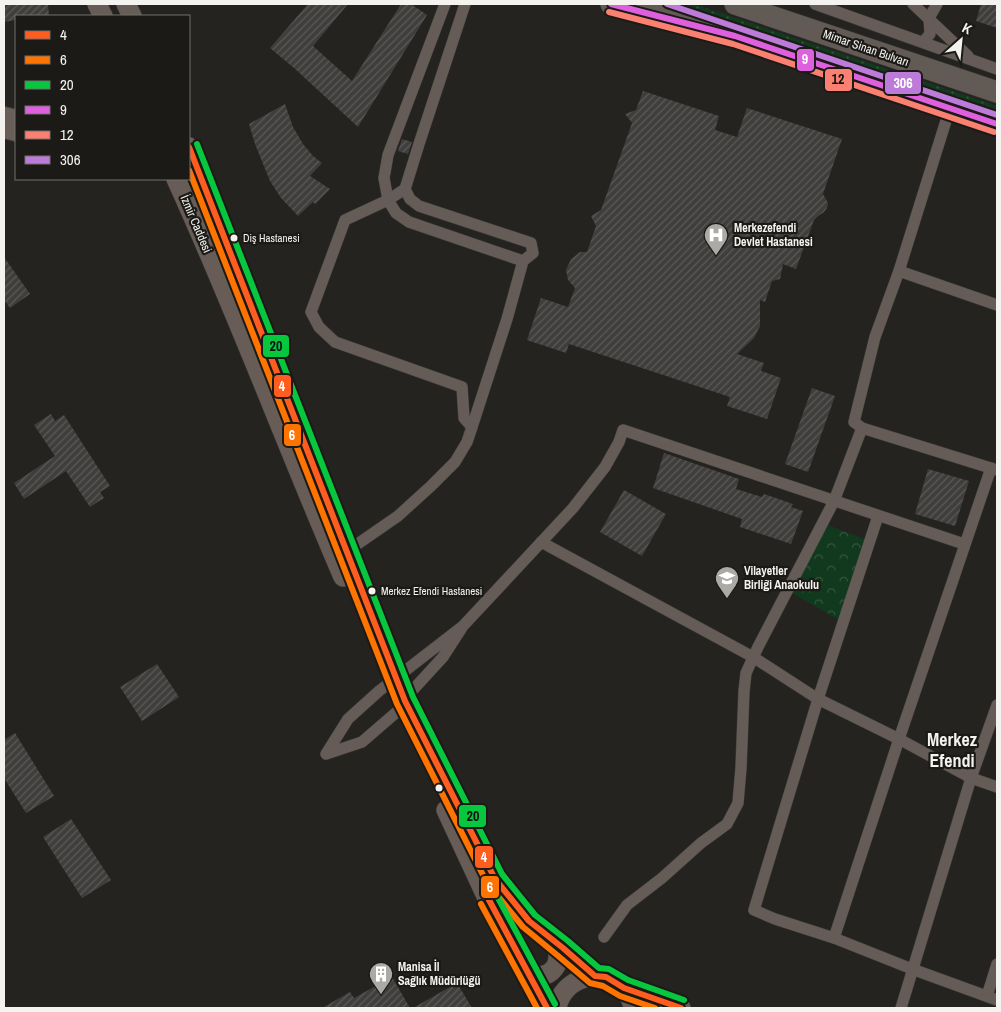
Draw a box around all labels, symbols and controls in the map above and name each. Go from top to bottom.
legend [15,15,190,180]
north arrow [936,15,986,65]
text: K [959,19,975,39]
text: 4 [60,24,67,45]
street label: Mimar Sinan Bulvarı [821,26,911,70]
line badge: 9 [796,48,815,72]
text: 6 [60,49,67,70]
text: 9 [802,50,808,68]
line badge: 12 [824,68,853,92]
text: 12 [832,70,844,88]
line badge: 306 [884,71,922,95]
text: 20 [60,74,74,95]
text: 306 [893,74,913,92]
text: 9 [60,99,67,120]
text: 12 [60,124,74,145]
text: 306 [60,149,81,170]
street label: İzmir Caddesi [177,193,215,255]
place label: Merkezefendi Devlet Hastanesi [734,220,813,250]
hospital icon: Merkezefendi Devlet Hastanesi [703,222,729,256]
place label: Diş Hastanesi [243,231,300,245]
marker: Diş Hastanesi [229,233,239,243]
line badge: 20 [262,334,290,358]
text: 20 [270,337,282,355]
line badge: 4 [273,374,292,398]
text: 4 [279,377,286,395]
line badge: 6 [283,423,302,447]
text: 6 [289,426,295,444]
place label: Vilayetler Birliği Anaokulu [744,563,819,593]
school or university icon: Vilayetler Birliği Anaokulu [714,565,740,599]
place label: Merkez Efendi Hastanesi [381,584,482,598]
marker: Merkez Efendi Hastanesi [367,586,377,596]
district label: Merkez Efendi [927,727,978,773]
unlabelled marker [434,783,444,793]
line badge: 20 [458,804,487,828]
text: 20 [467,807,479,825]
line badge: 4 [474,845,494,869]
text: 4 [481,848,488,866]
line badge: 6 [480,875,500,899]
text: 6 [487,878,493,896]
place label: Manisa İl Sağlık Müdürlüğü [398,959,481,989]
building icon: Manisa İl Sağlık Müdürlüğü [368,961,394,995]

